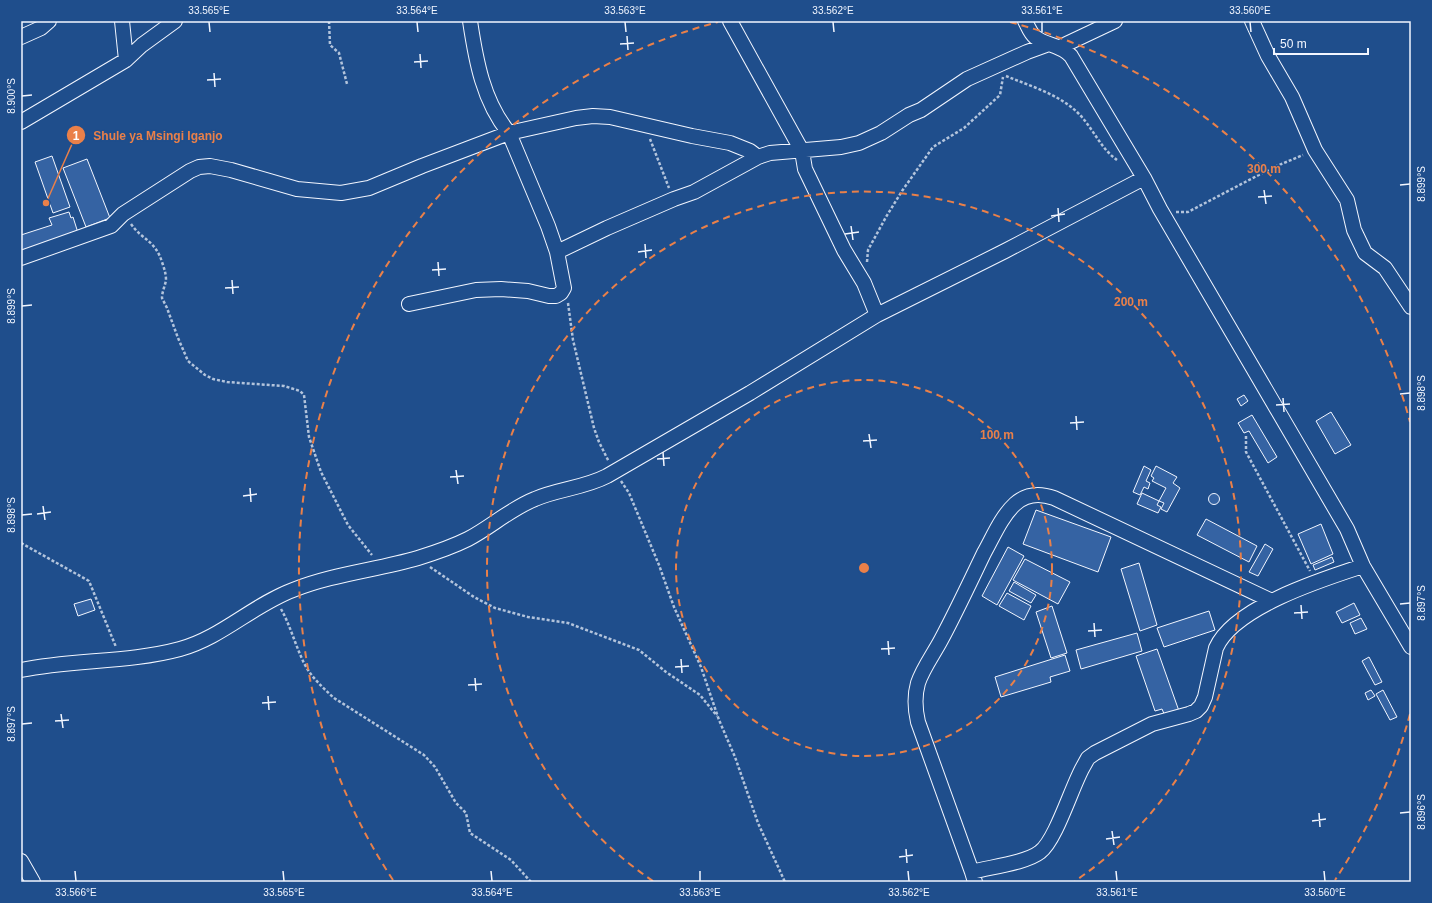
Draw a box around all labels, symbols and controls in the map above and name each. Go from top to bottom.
text: 33.565°E [188,5,230,16]
text: 33.564°E [396,5,438,16]
text: 33.563°E [604,5,646,16]
text: 33.562°E [812,5,854,16]
text: 33.561°E [1021,5,1063,16]
text: 33.560°E [1229,5,1271,16]
scale bar [1274,30,1368,56]
text: 50 m [1280,37,1307,51]
text: 8.900°S [6,78,17,114]
callout: Shule ya Msingi Iganjo [66,123,231,147]
text: 1 [73,129,80,143]
text: Shule ya Msingi Iganjo [93,129,223,143]
text: 300 m [1247,162,1281,176]
text: 8.899°S [1416,166,1427,202]
text: 8.899°S [6,288,17,324]
text: 200 m [1114,295,1148,309]
text: 8.898°S [1416,375,1427,411]
text: 100 m [980,428,1014,442]
text: 8.898°S [6,497,17,533]
centre of rings [857,561,871,575]
text: 8.897°S [1416,585,1427,621]
text: 8.897°S [6,706,17,742]
text: 8.896°S [1416,794,1427,830]
text: 33.566°E [55,887,97,898]
text: 33.565°E [263,887,305,898]
text: 33.564°E [471,887,513,898]
text: 33.563°E [679,887,721,898]
text: 33.562°E [888,887,930,898]
text: 33.561°E [1096,887,1138,898]
text: 33.560°E [1304,887,1346,898]

